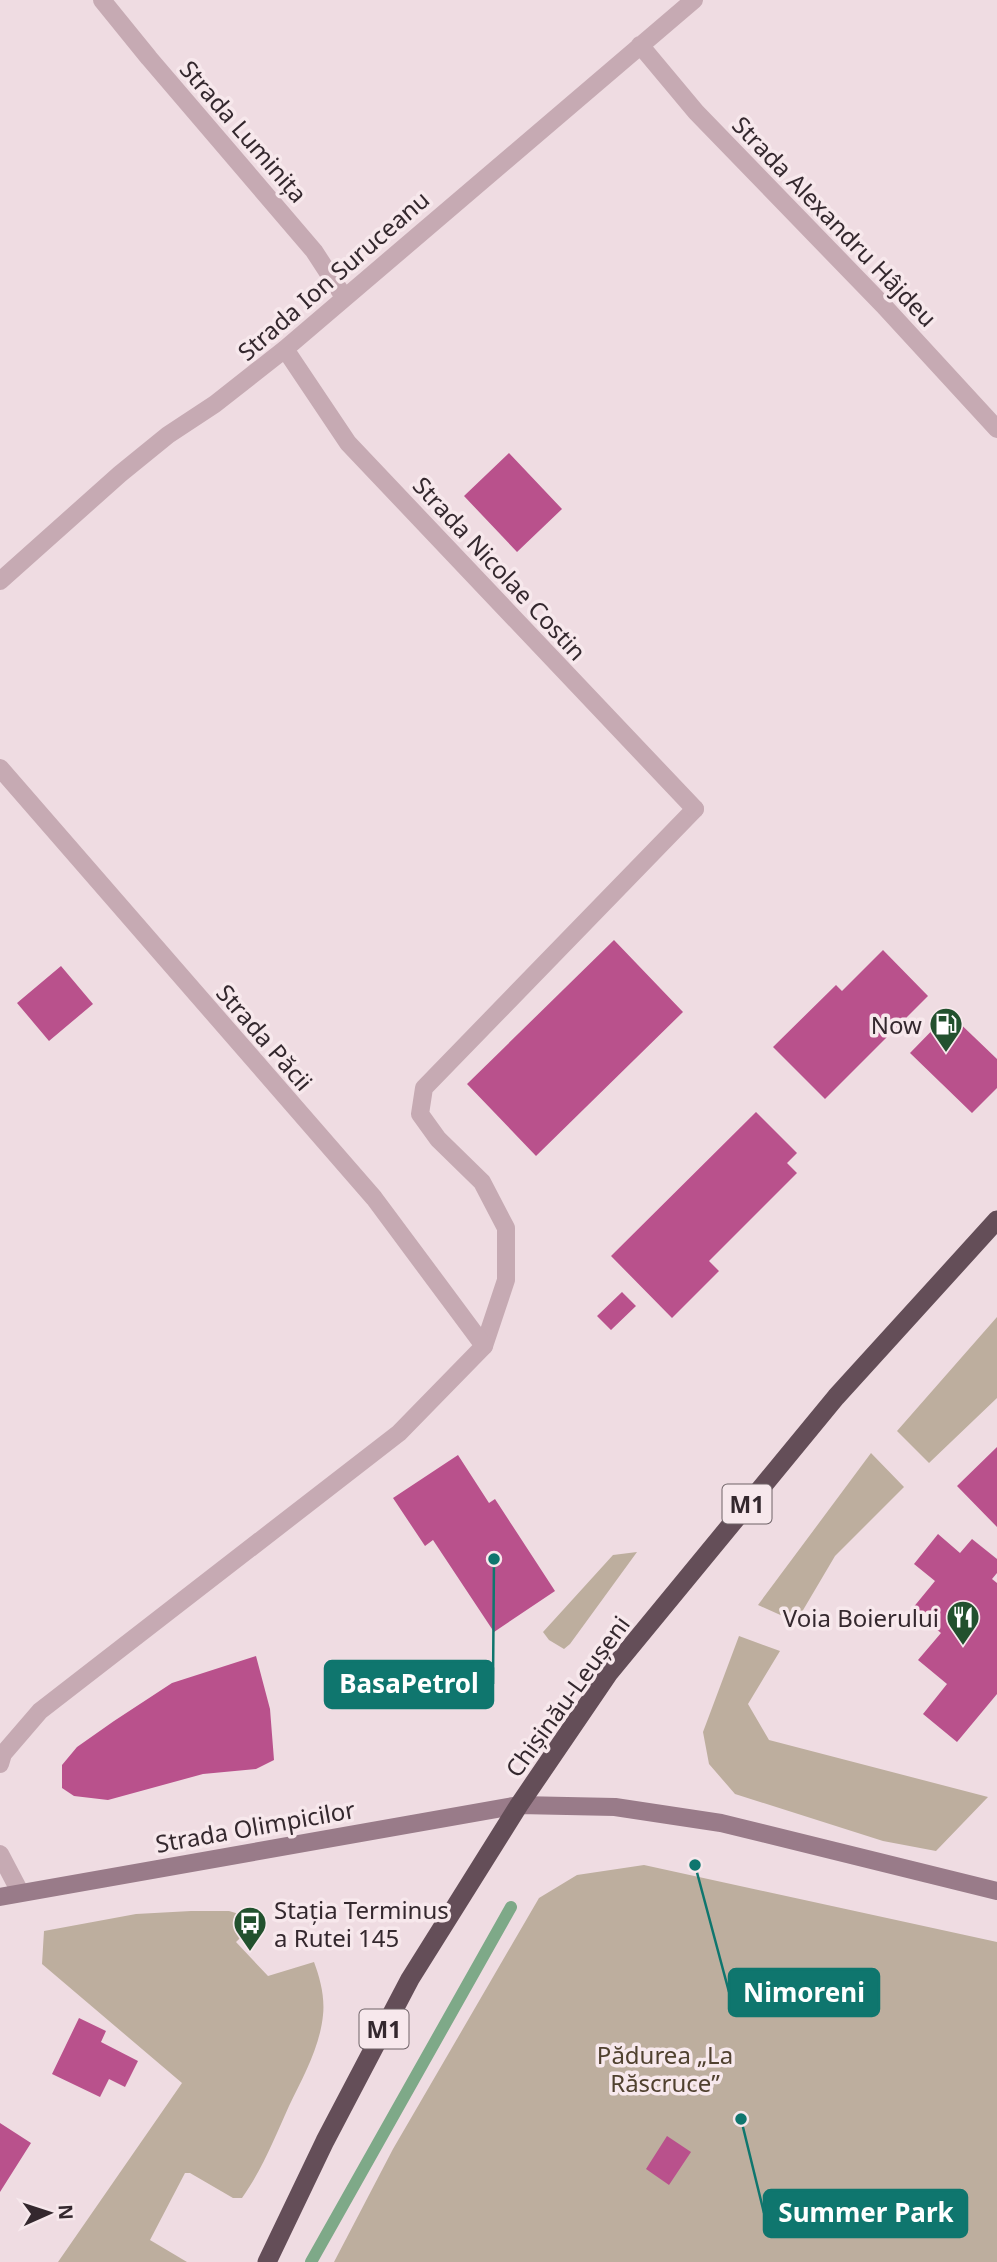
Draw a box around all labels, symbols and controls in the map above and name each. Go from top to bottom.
street label: Strada Luminița [173,53,315,209]
street label: Strada Alexandru Hâjdeu [725,108,945,334]
street label: Strada Ion Suruceanu [230,183,436,367]
street label: Strada Nicolae Costin [406,469,594,667]
street label: Strada Păcii [210,977,320,1097]
fuel station icon: Now [927,1005,965,1054]
place label: Now [871,1008,922,1041]
road number: M1 [722,1484,772,1524]
restaurant icon: Voia Boierului [944,1598,982,1647]
place label: Voia Boierului [783,1601,939,1634]
street label: Chișinău-Leușeni [497,1609,637,1783]
callout: BasaPetrol [325,1661,493,1708]
text: BasaPetrol [339,1665,479,1701]
street label: Strada Olimpicilor [153,1792,357,1860]
place label: Stația Terminus a Rutei 145 [274,1893,449,1954]
bus stop icon: Stația Terminus a Rutei 145 [231,1904,269,1953]
callout: Nimoreni [729,1969,879,2016]
text: Nimoreni [743,1974,865,2010]
road number: M1 [360,2010,408,2048]
park label: Pădurea „La Răscruce” [597,2038,733,2099]
north arrow [14,2178,84,2248]
callout: Summer Park [764,2190,967,2237]
text: Summer Park [778,2194,955,2230]
text: N [53,2204,79,2221]

